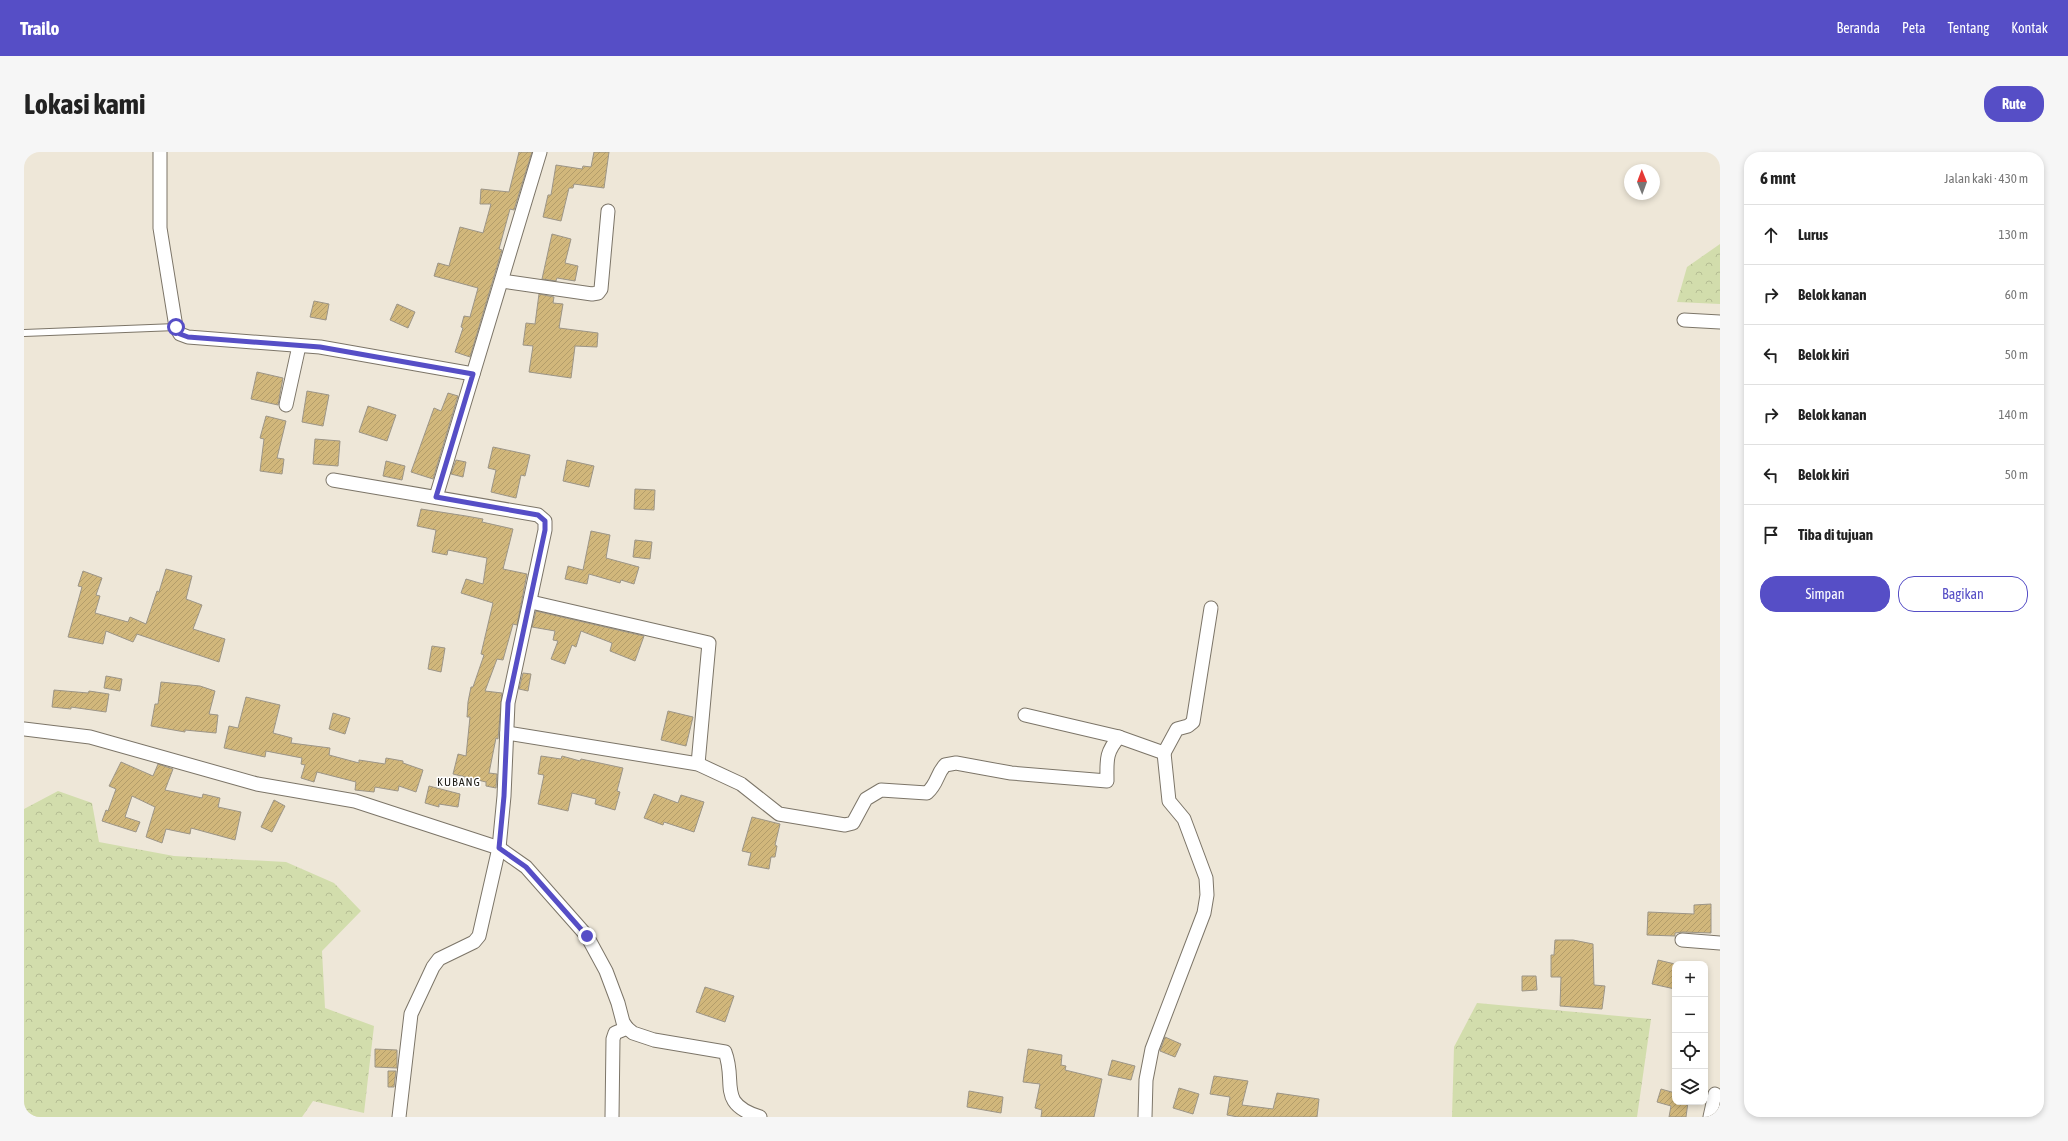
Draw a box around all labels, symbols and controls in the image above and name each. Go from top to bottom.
text: Trailo [20,17,59,39]
text: Beranda [1837,20,1880,36]
text: Peta [1902,20,1926,36]
text: Tentang [1948,20,1989,36]
text: Kontak [2011,20,2048,36]
button: Rute [1984,86,2044,122]
text: Lokasi kami [24,88,145,120]
north arrow [1624,164,1660,200]
text: 6 mnt [1760,168,1796,188]
text: Jalan kaki · 430 m [1944,171,2028,186]
icon: ahead [1760,224,1782,246]
text: Lurus [1798,226,1828,243]
text: 130 m [1999,227,2028,242]
icon: right [1760,284,1782,306]
text: Belok kanan [1798,286,1867,303]
text: 60 m [2005,287,2028,302]
route start [167,318,185,336]
icon: left [1760,344,1782,366]
text: Belok kiri [1798,346,1849,363]
text: 50 m [2005,347,2028,362]
icon: right [1760,404,1782,426]
text: Belok kanan [1798,406,1867,423]
text: 140 m [1999,407,2028,422]
icon: left [1760,464,1782,486]
text: Belok kiri [1798,466,1849,483]
text: 50 m [2005,467,2028,482]
icon: arrive [1760,524,1782,546]
text: Tiba di tujuan [1798,526,1873,543]
button: Simpan [1760,576,1890,612]
button: Bagikan [1898,576,2028,612]
district label: KUBANG [437,775,481,789]
route end [578,927,596,945]
map controls [1672,961,1708,1105]
button: + [1672,961,1708,997]
button: − [1672,997,1708,1033]
button: locate [1672,1033,1708,1069]
button: layers [1672,1069,1708,1105]

